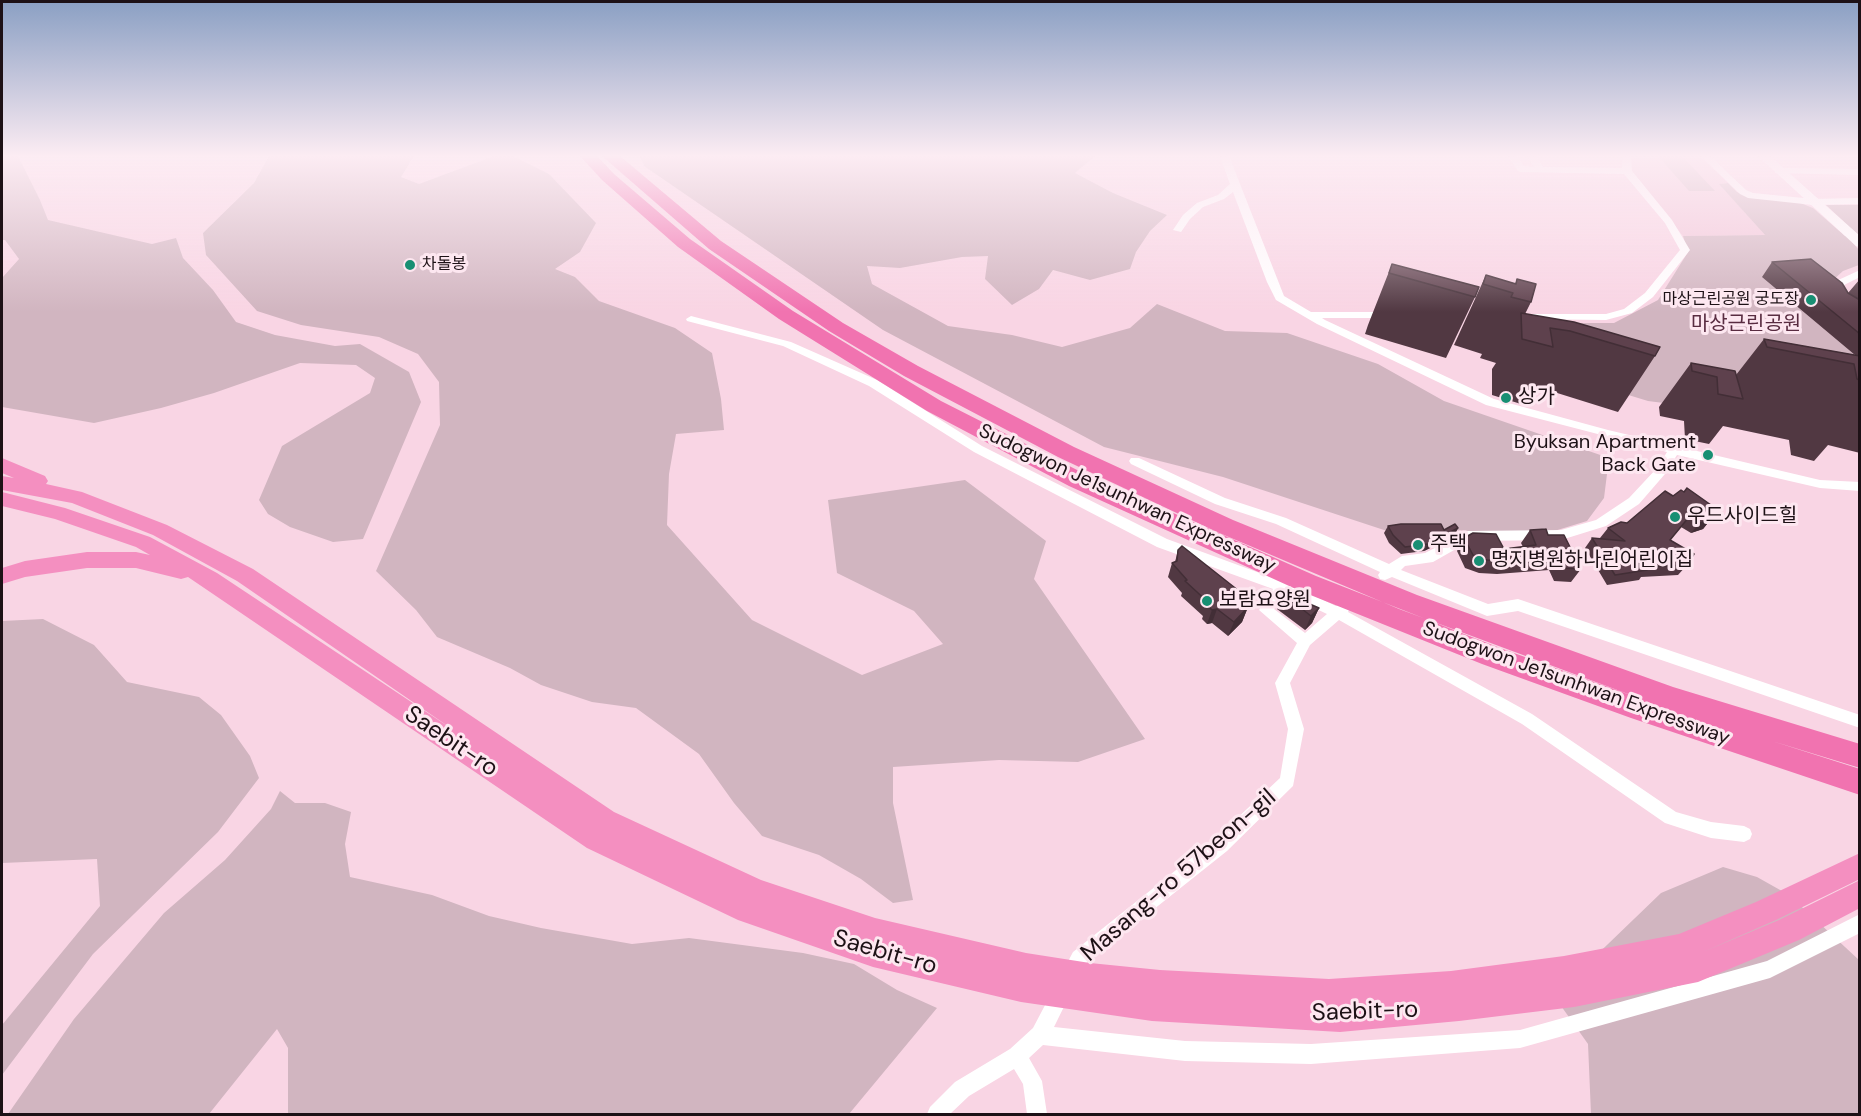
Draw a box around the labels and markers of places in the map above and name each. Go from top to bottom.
place label: 차돌봉 [422,255,466,275]
marker: 차돌봉 [403,258,417,272]
place label: 마상근린공원 궁도장 [1662,290,1799,310]
marker: 마상근린공원 궁도장 [1804,293,1818,307]
place label: 상가 [1518,386,1555,410]
marker: 상가 [1499,391,1513,405]
place label: Byuksan Apartment Back Gate [1514,431,1696,478]
marker: Byuksan Apartment Back Gate [1701,448,1715,462]
place label: 우드사이드힐 [1687,505,1797,529]
marker: 우드사이드힐 [1668,510,1682,524]
place label: 주택 [1430,533,1467,557]
marker: 주택 [1411,538,1425,552]
place label: 명지병원하나린어린이집 [1491,549,1693,573]
marker: 명지병원하나린어린이집 [1472,554,1486,568]
place label: 보람요양원 [1219,589,1311,613]
marker: 보람요양원 [1200,594,1214,608]

